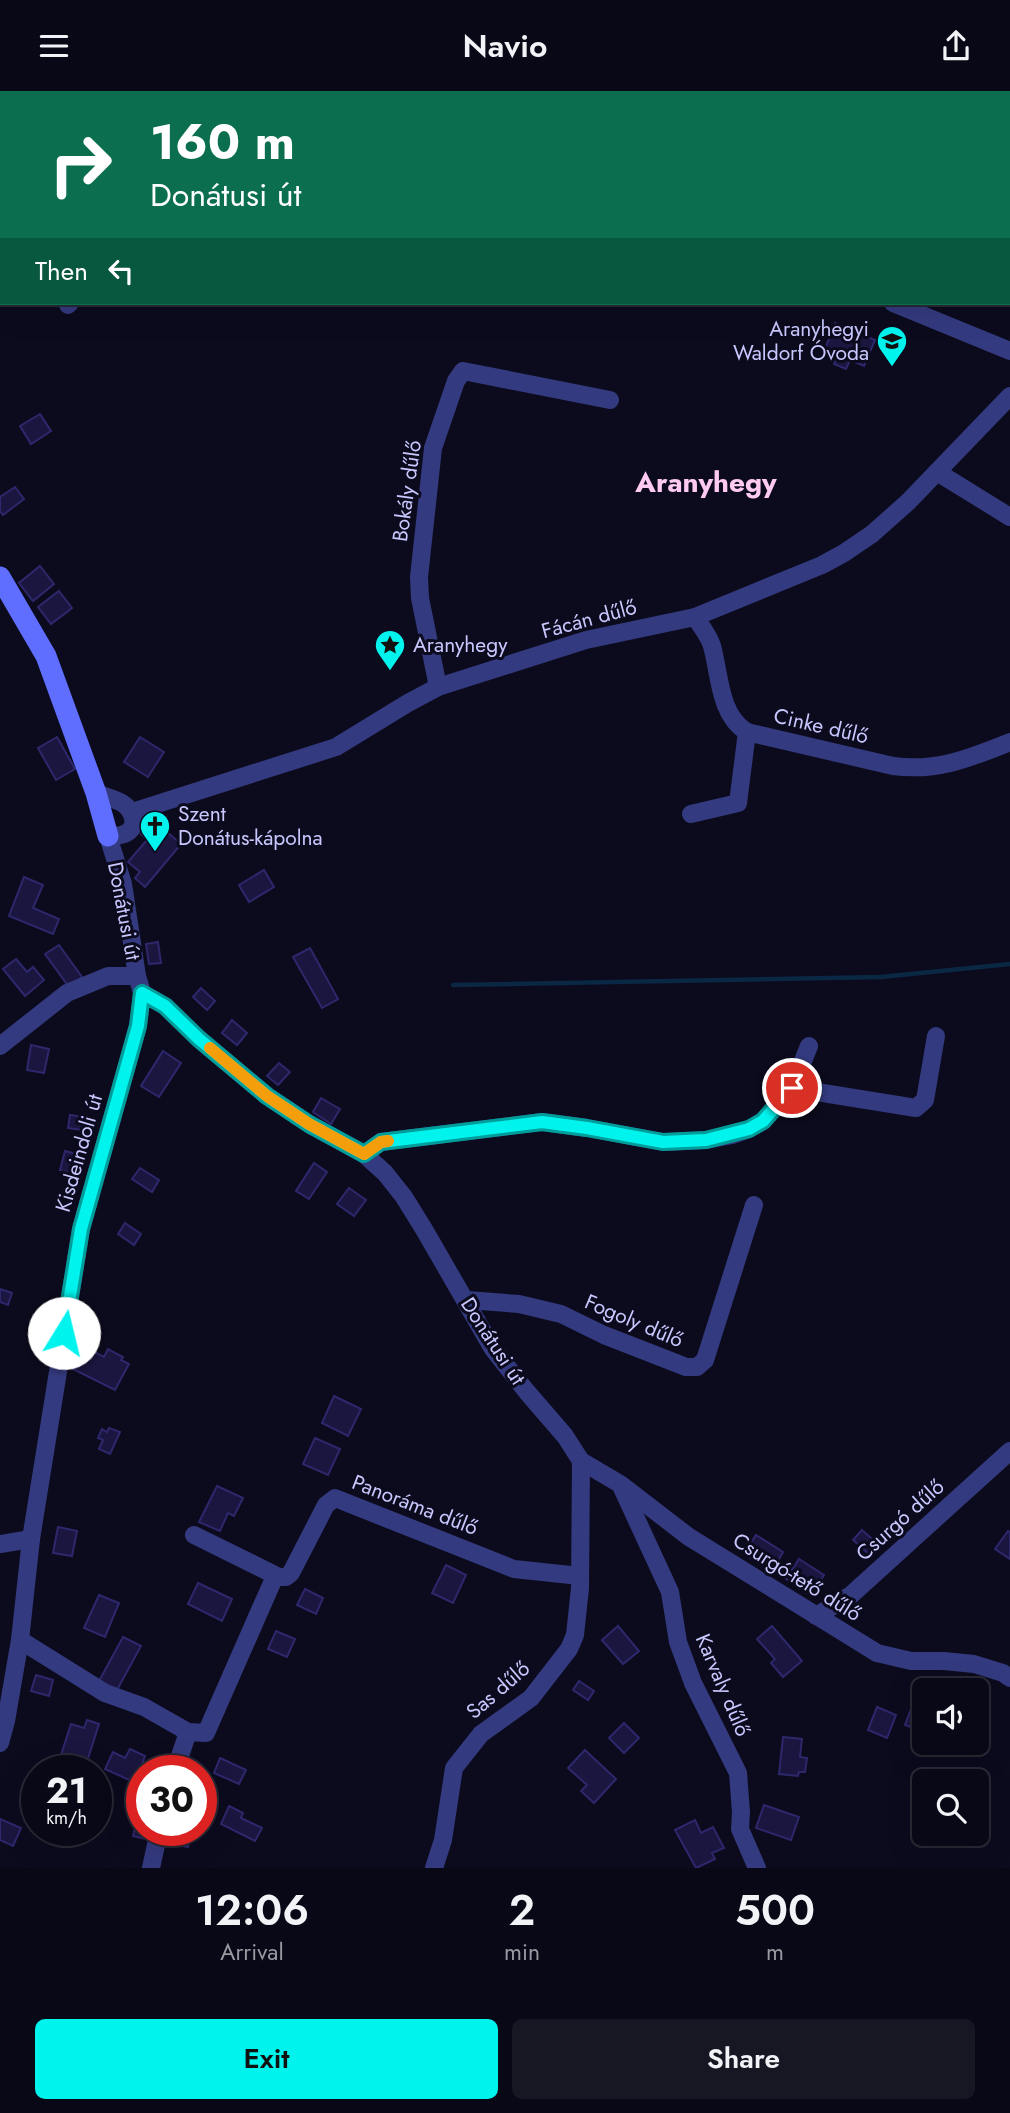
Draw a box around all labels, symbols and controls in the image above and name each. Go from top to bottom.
text: Navio [463,23,547,69]
icon: menu [35,27,73,65]
icon: share [937,27,975,65]
text: 160 m [150,107,295,177]
icon: right [35,119,126,210]
text: Donátusi út [150,172,301,218]
text: Then [35,252,88,290]
icon: left [102,252,140,290]
place label: Aranyhegyi Waldorf Óvoda [733,314,869,368]
school or university icon: Aranyhegyi Waldorf Óvoda [875,324,909,368]
street label: Bokály dűlő [385,438,429,544]
district label: Aranyhegy [634,462,777,503]
street label: Fácán dűlő [538,592,640,646]
place icon: Aranyhegy [373,628,407,672]
place label: Aranyhegy [413,630,508,660]
street label: Cinke dűlő [771,701,871,751]
place label: Szent Donátus-kápolna [178,799,323,853]
church icon: Szent Donátus-kápolna [138,809,172,853]
street label: Donátusi út [100,859,148,963]
pin [762,1058,822,1118]
icon: arrive [773,1069,811,1107]
street label: Kisdeindoli út [48,1091,110,1215]
street label: Fogoly dűlő [580,1287,688,1355]
street label: Donátusi út [453,1291,533,1391]
position arrow [27,1296,101,1370]
street label: Panoráma dűlő [348,1467,482,1543]
street label: Csurgó dűlő [849,1472,951,1568]
street label: Csurgó-tető dűlő [727,1525,867,1629]
street label: Karvaly dűlő [688,1629,758,1741]
street label: Sas dűlő [460,1654,536,1726]
map controls [912,1678,989,1846]
button: sound [912,1678,989,1755]
speed limit sign: 30 [126,1755,217,1846]
text: 21 [46,1766,87,1816]
button: search [912,1769,989,1846]
text: km/h [46,1805,87,1831]
text: 12:06 [195,1880,309,1941]
text: 2 [509,1880,535,1941]
text: 500 [735,1880,815,1941]
text: Arrival [220,1935,284,1969]
text: min [504,1935,540,1969]
text: m [766,1935,784,1969]
button: Exit [35,2019,498,2099]
button: Share [512,2019,975,2099]

